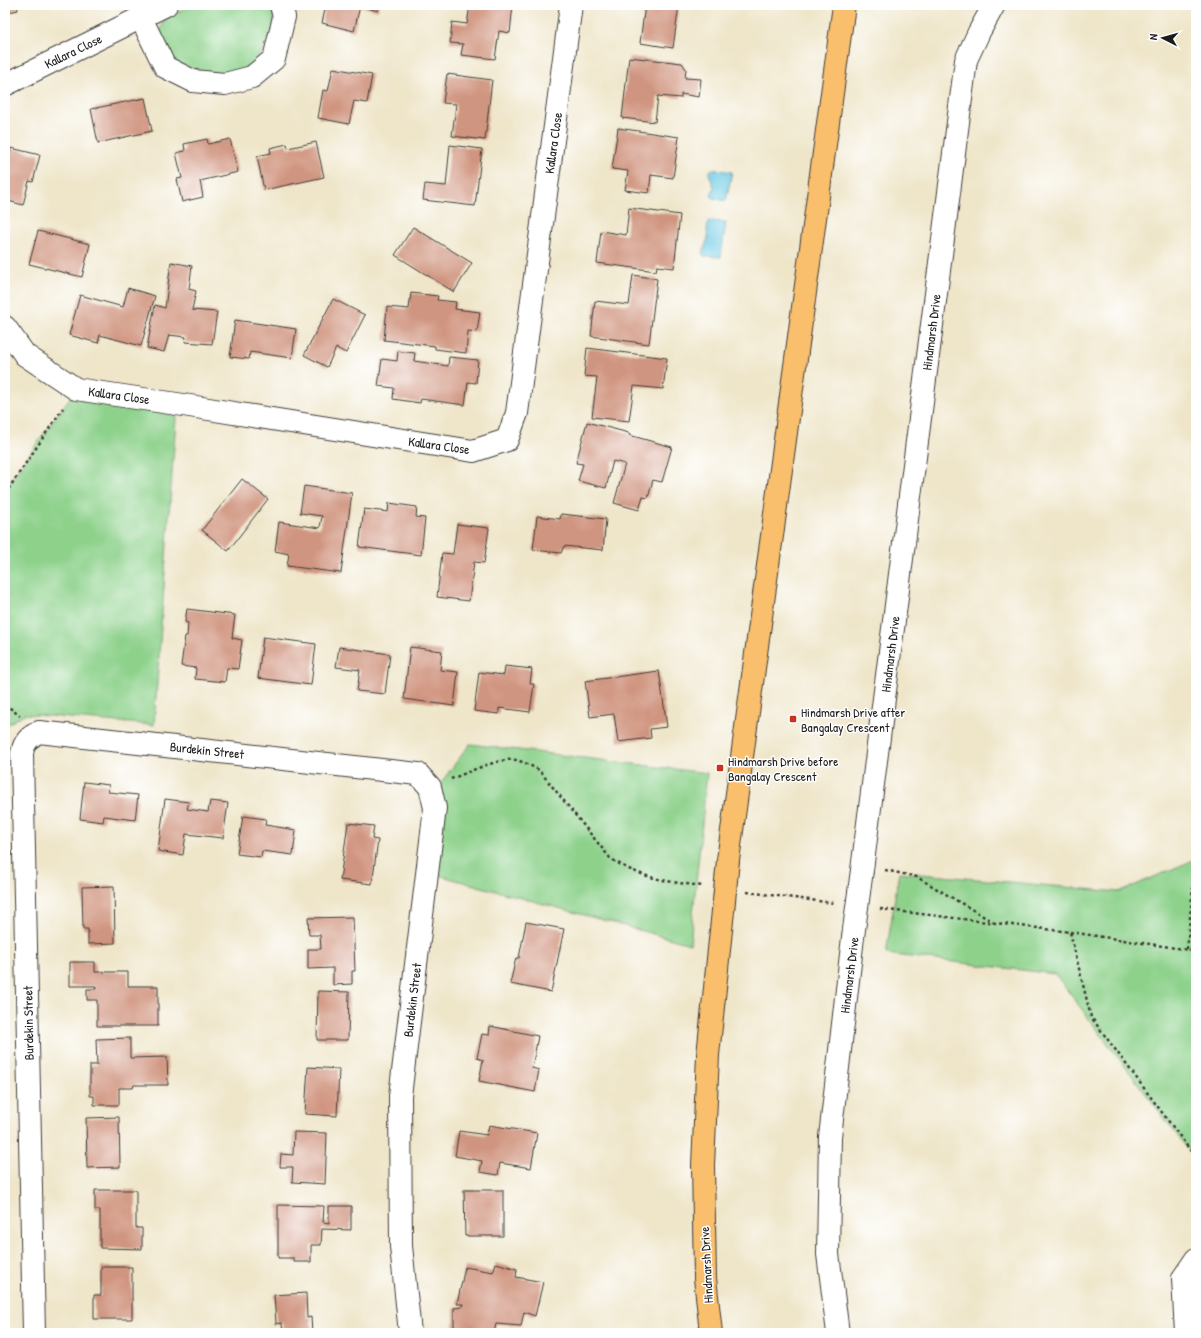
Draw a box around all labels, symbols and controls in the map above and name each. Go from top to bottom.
north arrow [1143,18,1183,58]
street label: Kallara Close [41,29,105,73]
text: N [1146,33,1160,41]
street label: Kallara Close [540,111,566,175]
street label: Hindmarsh Drive [917,293,945,371]
street label: Kallara Close [87,382,151,408]
street label: Kallara Close [407,432,471,458]
street label: Hindmarsh Drive [876,615,904,693]
place label: Hindmarsh Drive after Bangalay Crescent [801,703,905,736]
marker: Hindmarsh Drive after Bangalay Crescent [788,714,798,724]
street label: Burdekin Street [169,737,245,763]
place label: Hindmarsh Drive before Bangalay Crescent [728,752,838,785]
marker: Hindmarsh Drive before Bangalay Crescent [715,763,725,773]
street label: Hindmarsh Drive [835,936,863,1014]
street label: Burdekin Street [399,961,426,1038]
street label: Burdekin Street [18,985,38,1060]
street label: Hindmarsh Drive [695,1226,717,1304]

